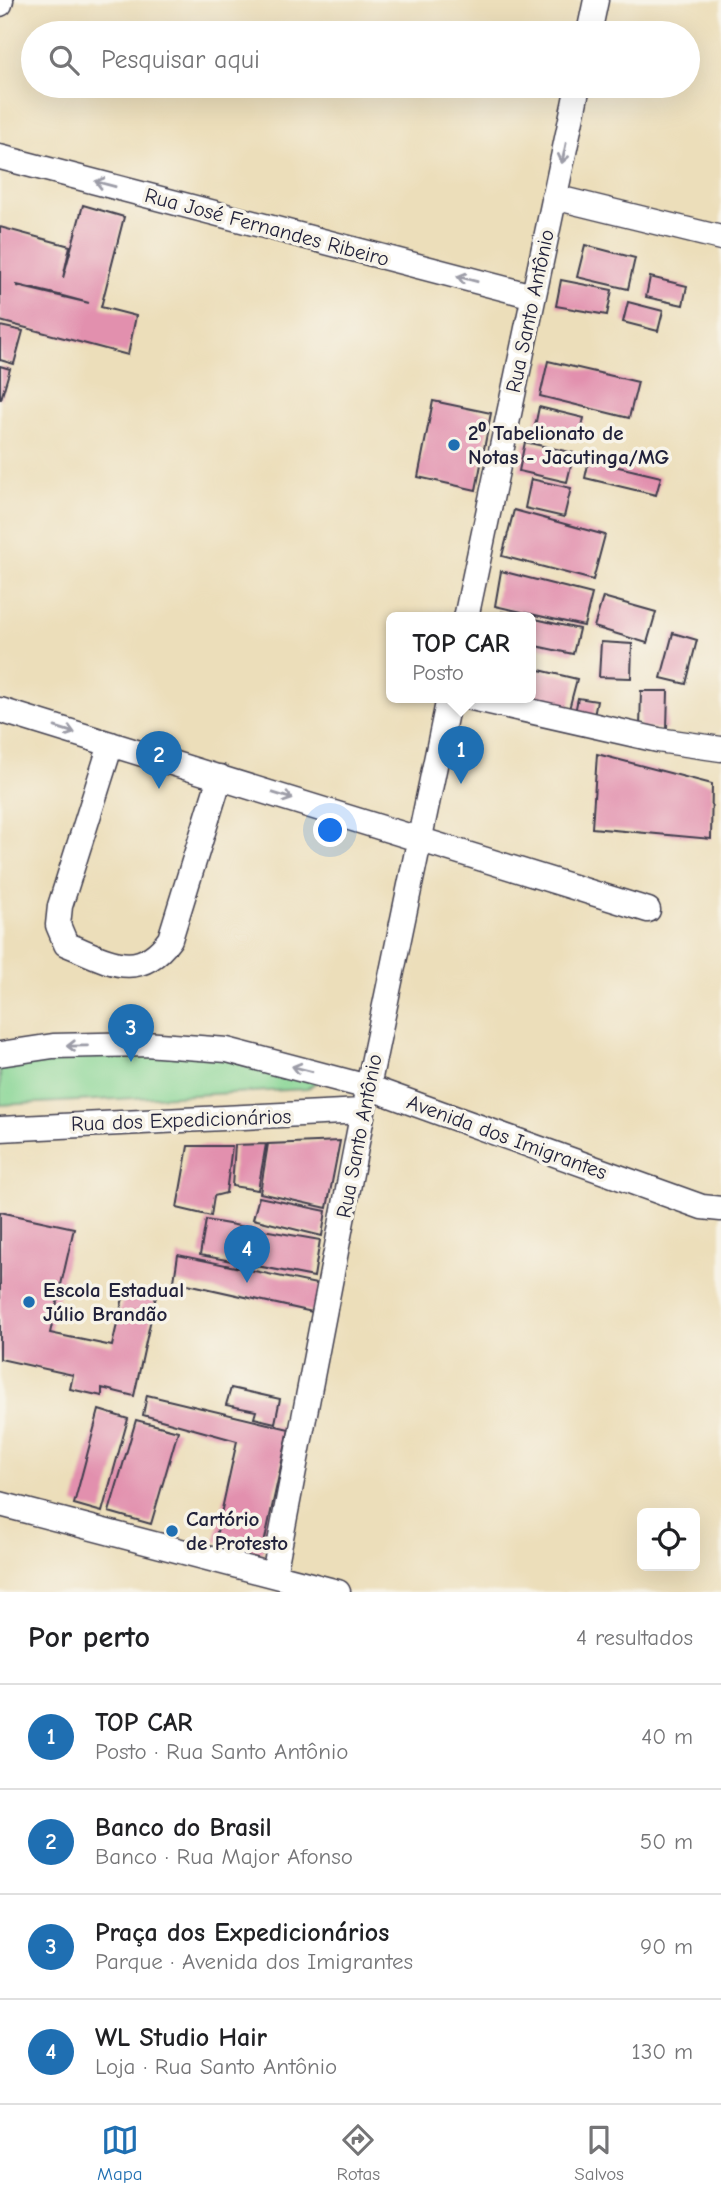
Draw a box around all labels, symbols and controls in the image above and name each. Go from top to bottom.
search box [21,21,700,98]
icon: search [45,41,83,79]
text: Pesquisar aqui [101,45,260,75]
one-way arrow [556,141,569,163]
one-way arrow [94,177,117,190]
street label: Rua José Fernandes Ribeiro [142,183,392,271]
street label: Rua Santo Antônio [501,227,559,395]
one-way arrow [457,272,479,285]
place label: 2⁰ Tabelionato de Notas - Jacutinga/MG [468,421,670,469]
marker: 2⁰ Tabelionato de Notas - Jacutinga/MG [446,437,462,453]
popup [386,612,536,703]
text: TOP CAR [412,629,510,659]
text: Posto [412,659,464,686]
one-way arrow [54,725,76,738]
pin: 1 [438,726,484,784]
pin: 2 [136,731,182,789]
one-way arrow [272,791,294,804]
your location [313,813,347,847]
pin: 3 [108,1004,154,1062]
one-way arrow [66,1039,89,1052]
street label: Rua Santo Antônio [331,1052,387,1220]
one-way arrow [291,1062,314,1075]
street label: Avenida dos Imigrantes [404,1090,610,1184]
street label: Rua dos Expedicionários [70,1104,292,1136]
pin: 4 [224,1225,270,1283]
place label: Escola Estadual Júlio Brandão [43,1278,184,1326]
marker: Escola Estadual Júlio Brandão [21,1294,37,1310]
place label: Cartório de Protesto [186,1507,288,1555]
map controls [637,1508,700,1571]
button: locate [637,1508,700,1571]
marker: Cartório de Protesto [164,1523,180,1539]
text: Por perto [28,1620,150,1655]
text: 4 resultados [576,1624,693,1651]
text: TOP CAR [95,1708,192,1738]
text: 1 [46,1723,56,1750]
text: 40 m [641,1723,693,1750]
text: Posto · Rua Santo Antônio [95,1738,348,1765]
text: Banco do Brasil [95,1813,272,1843]
text: 2 [45,1828,57,1855]
text: 50 m [640,1828,693,1855]
text: Banco · Rua Major Afonso [95,1843,353,1870]
text: Praça dos Expedicionários [95,1918,389,1948]
text: 3 [45,1933,57,1960]
text: 90 m [640,1933,693,1960]
text: Parque · Avenida dos Imigrantes [95,1948,413,1975]
text: WL Studio Hair [95,2023,267,2053]
text: 4 [46,2038,56,2065]
text: 130 m [632,2038,693,2065]
text: Loja · Rua Santo Antônio [95,2053,337,2080]
tab: Mapa [97,2121,143,2185]
tab: Rotas [337,2121,380,2185]
tab: Salvos [574,2121,624,2185]

